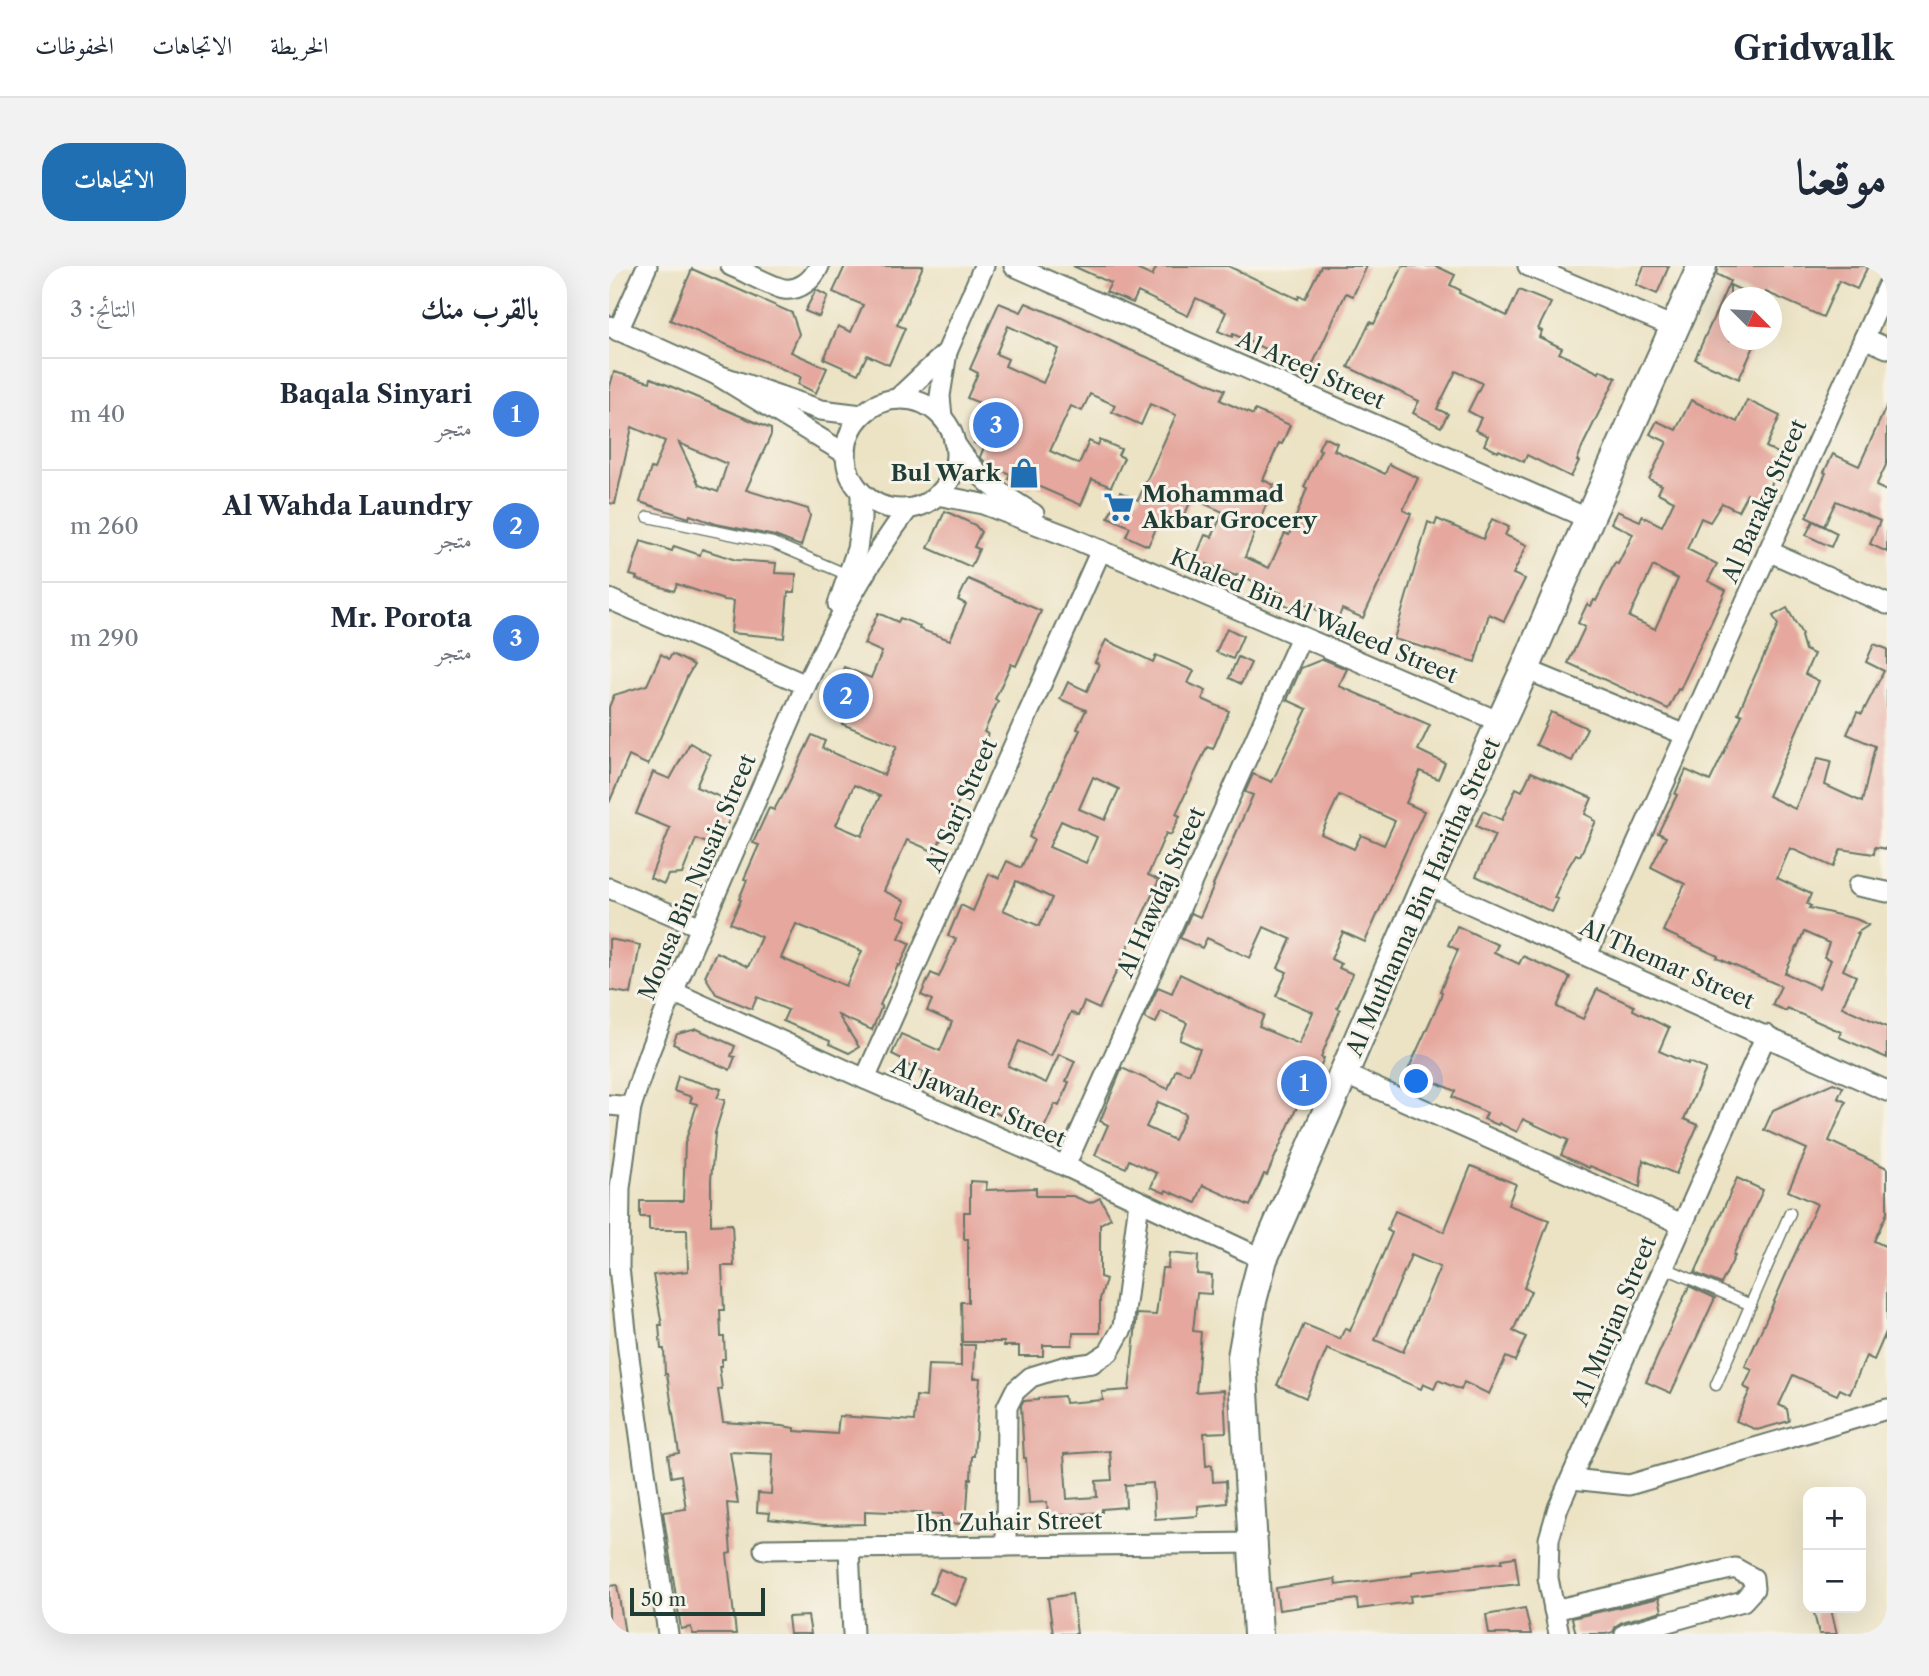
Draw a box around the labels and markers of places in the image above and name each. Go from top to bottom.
pin: 3 [973,399,1019,451]
shop icon: Bul Wark [1007,456,1041,490]
place label: Bul Wark [890,459,1002,487]
place label: Mohammad Akbar Grocery [1141,480,1318,534]
supermarket icon: Mohammad Akbar Grocery [1102,490,1136,524]
pin: 2 [823,670,869,722]
pin: 1 [1281,1057,1327,1109]

